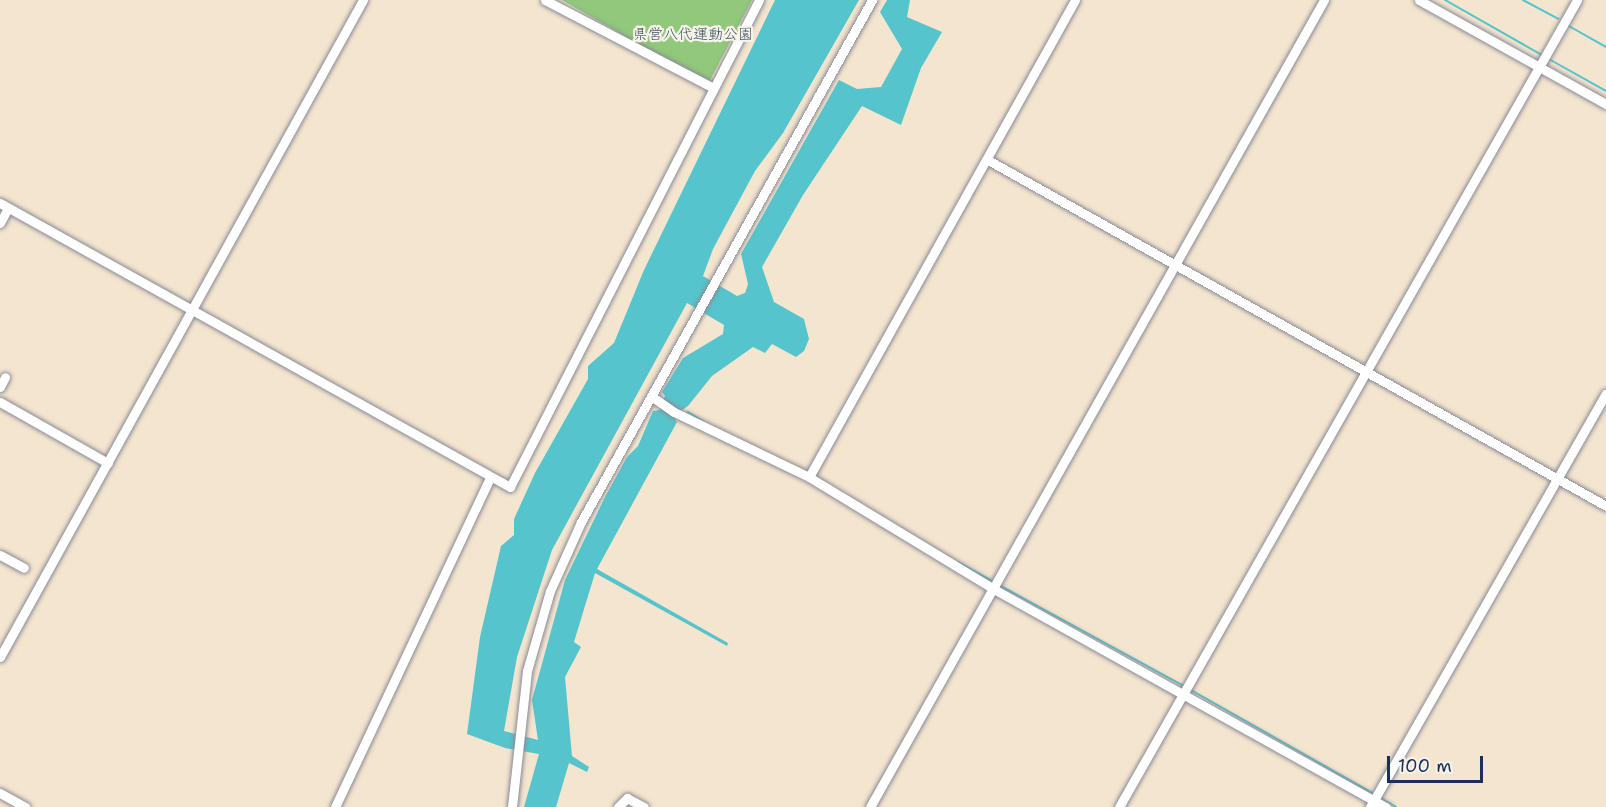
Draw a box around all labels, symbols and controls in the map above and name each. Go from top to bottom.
park label: 県営八代運動公園 [633,26,753,44]
scale bar [1390,744,1486,782]
text: 100 m [1398,754,1452,778]

